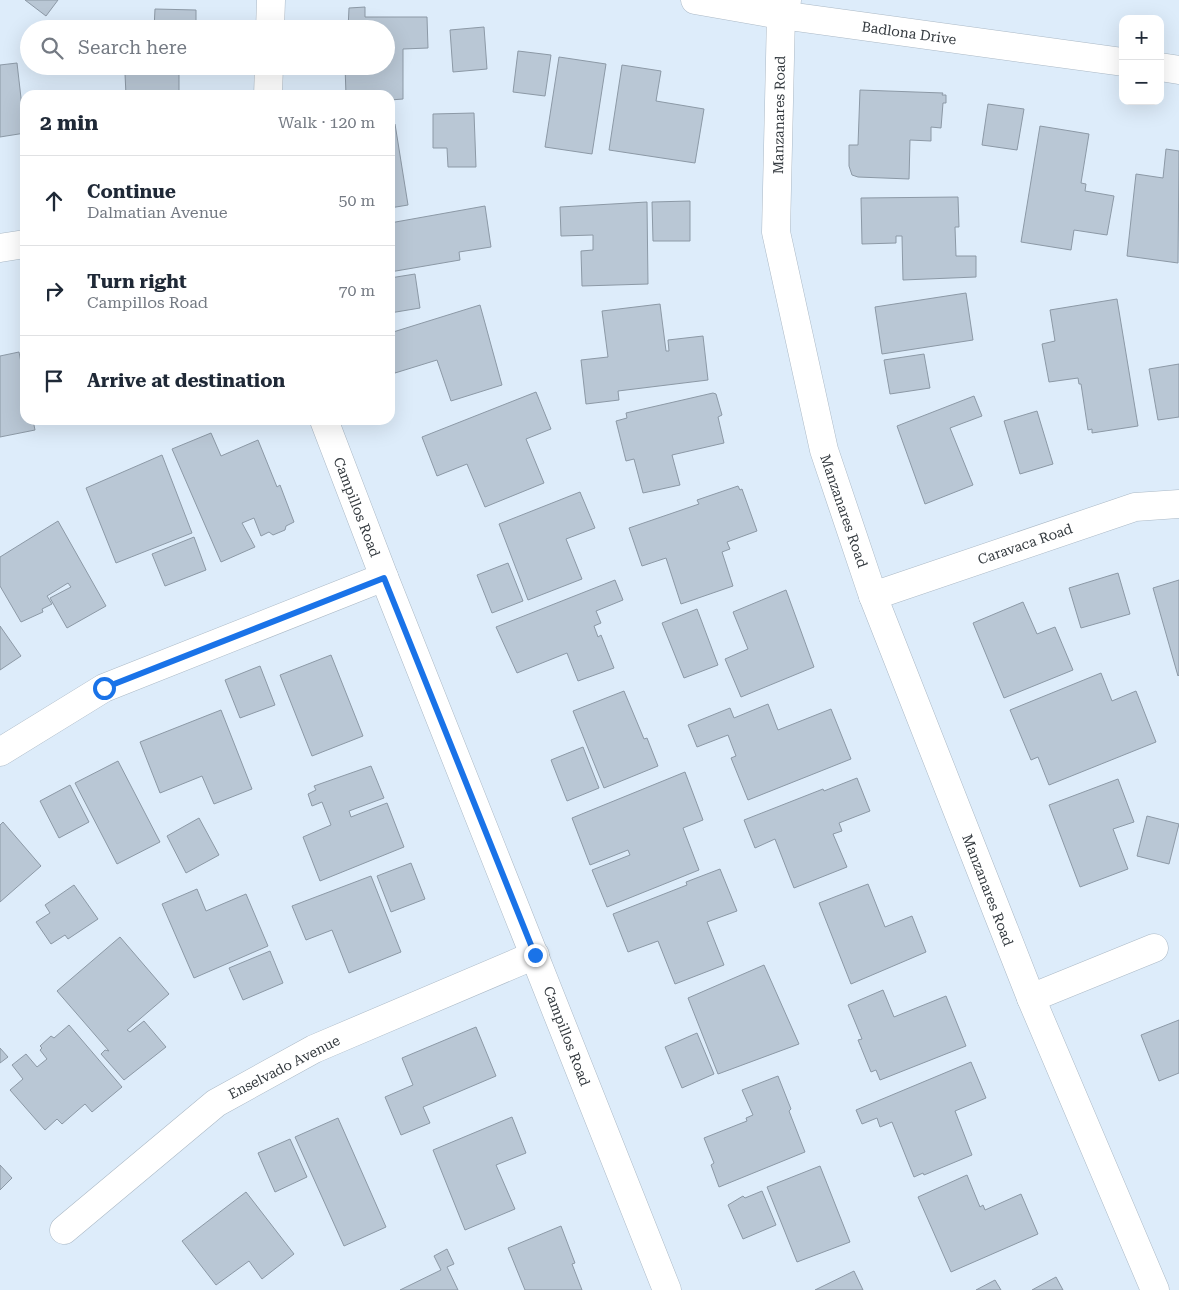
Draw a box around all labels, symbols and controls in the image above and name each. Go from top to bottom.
map controls [1119,15,1164,105]
button: + [1119,15,1164,60]
street label: Badlona Drive [861,18,958,48]
search box [20,20,395,75]
icon: search [38,34,66,62]
text: Search here [78,36,187,59]
street label: Manzanares Road [770,56,788,174]
button: − [1119,60,1164,105]
text: 2 min [40,111,98,135]
text: Walk · 120 m [278,113,375,132]
text: Continue [87,180,176,203]
icon: ahead [40,187,68,215]
text: 50 m [338,191,375,210]
text: Dalmatian Avenue [87,203,228,222]
text: Turn right [87,270,187,293]
icon: right [40,277,68,305]
text: 70 m [338,281,375,300]
text: Campillos Road [87,293,208,312]
icon: arrive [40,367,68,395]
text: Arrive at destination [87,369,285,392]
street label: Manzanares Road [817,452,871,570]
street label: Campillos Road [331,455,383,559]
street label: Caravaca Road [976,520,1074,568]
route start [93,677,116,700]
street label: Manzanares Road [959,832,1017,948]
route end [524,944,547,967]
street label: Campillos Road [541,984,593,1088]
street label: Enselvado Avenue [226,1032,343,1102]

